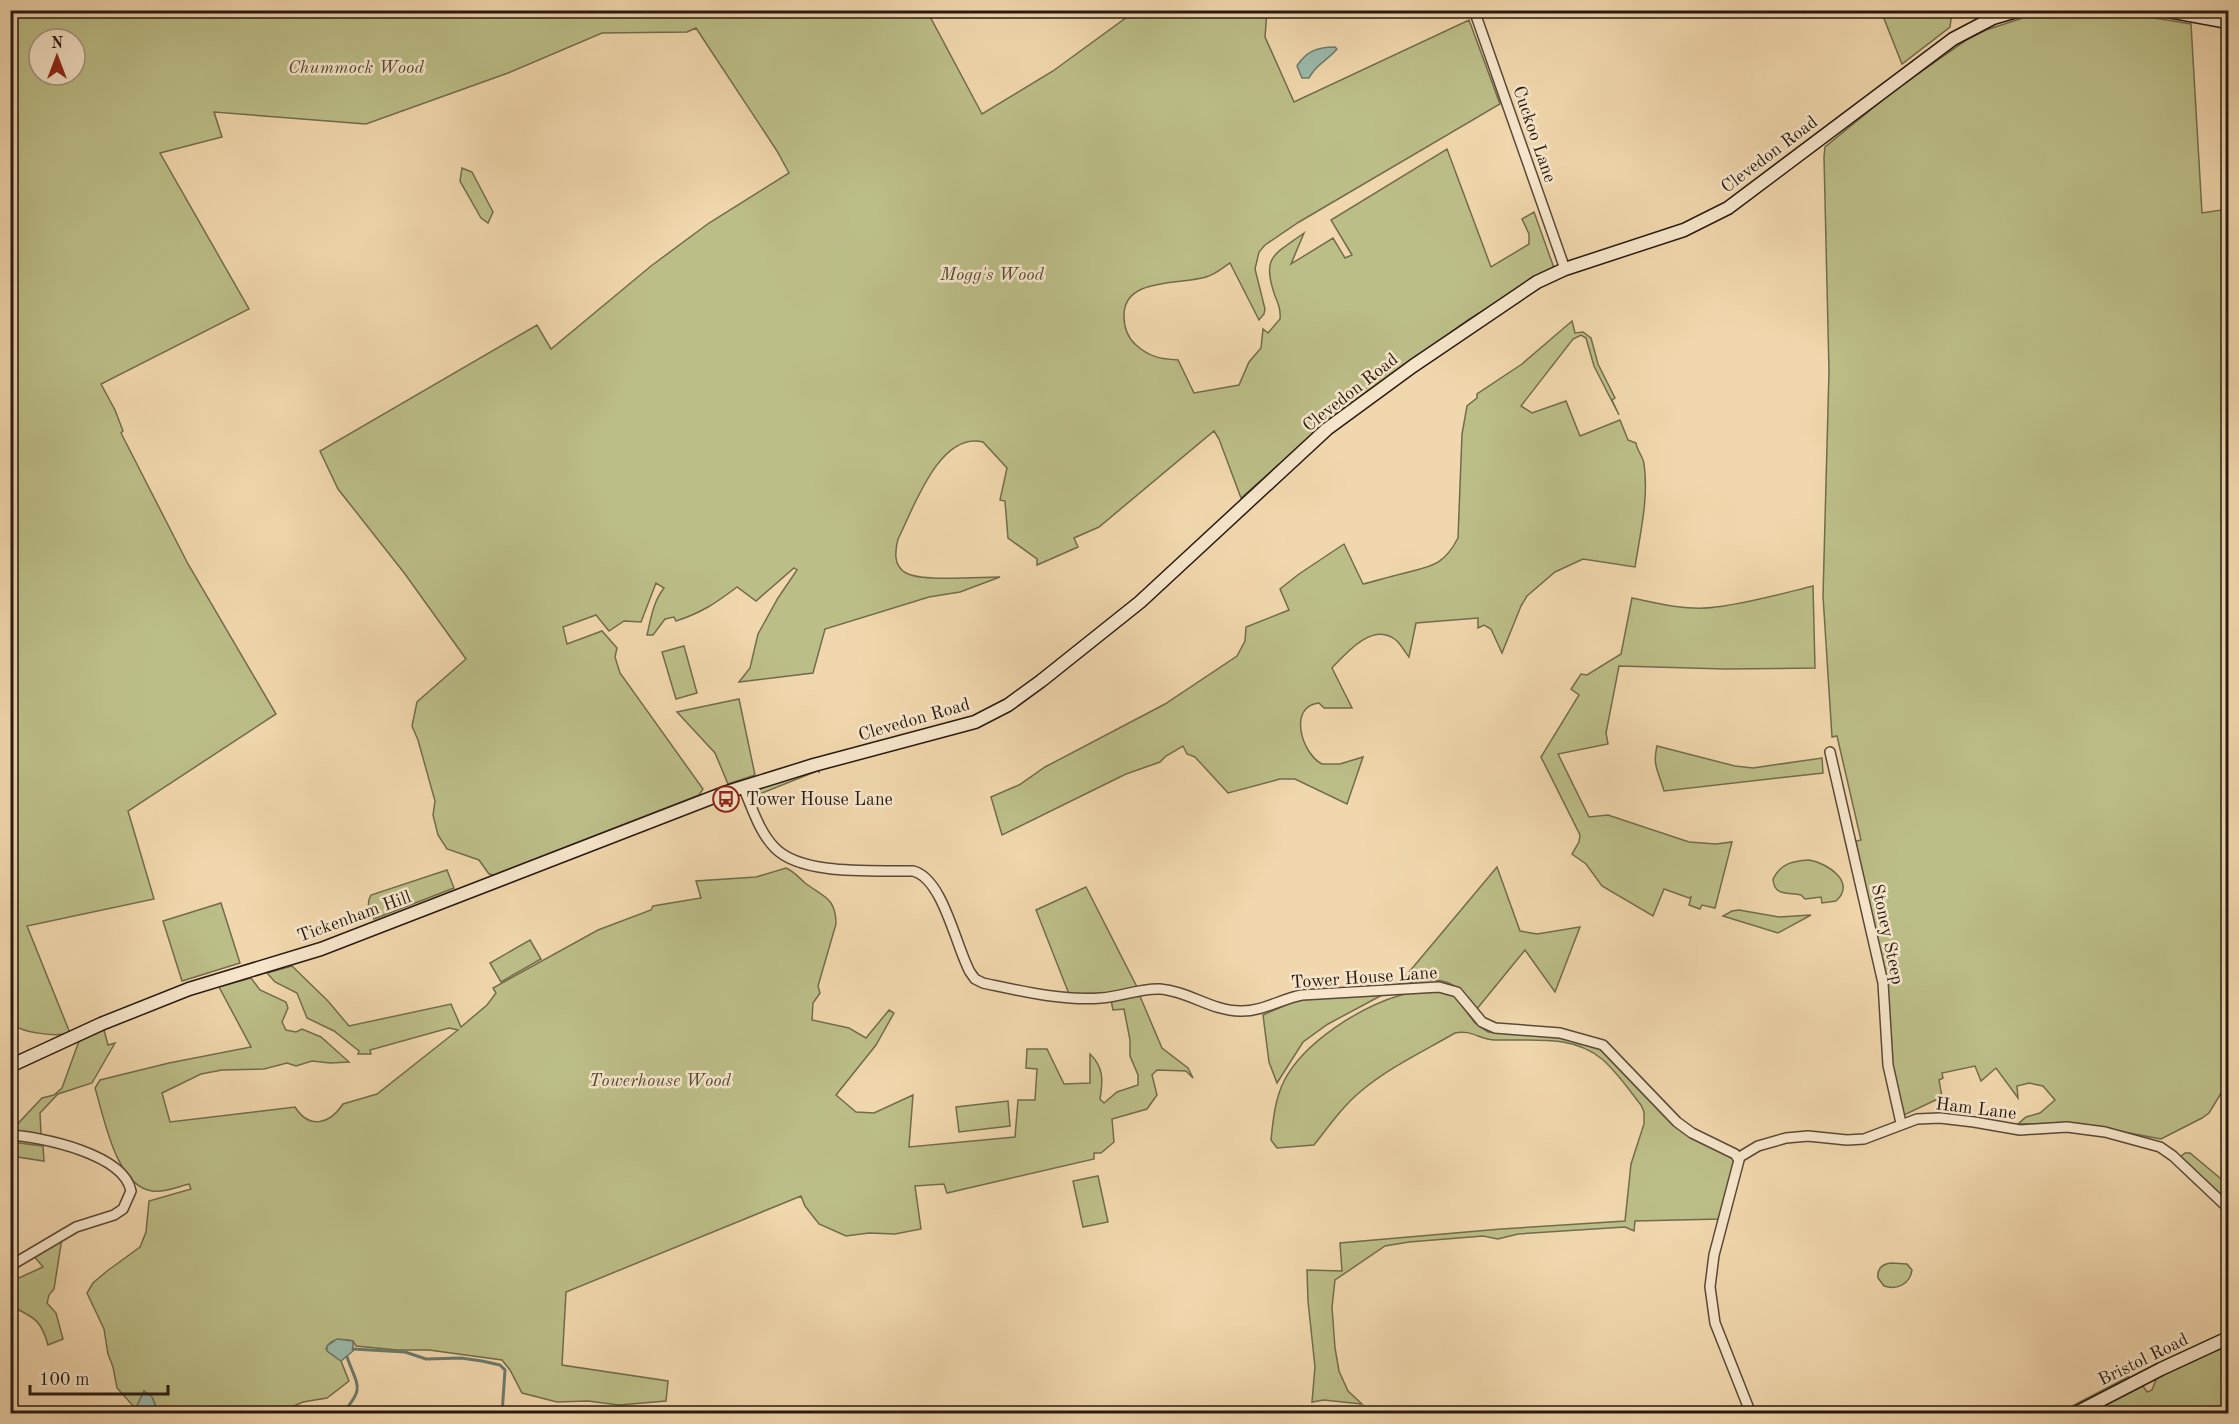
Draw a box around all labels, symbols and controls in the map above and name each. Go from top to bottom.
north arrow [27,27,87,87]
text: N [51,36,64,52]
park label: Chummock Wood [288,59,424,77]
street label: Cuckoo Lane [1509,84,1559,185]
street label: Clevedon Road [1718,113,1821,197]
park label: Mogg's Wood [939,266,1045,284]
street label: Clevedon Road [1300,350,1402,435]
street label: Clevedon Road [856,695,972,745]
bus stop icon: Tower House Lane [711,784,741,814]
place label: Tower House Lane [746,791,893,809]
street label: Stoney Steep [1868,882,1906,986]
street label: Tickenham Hill [295,888,414,946]
street label: Tower House Lane [1290,964,1438,992]
park label: Towerhouse Wood [589,1072,732,1090]
street label: Ham Lane [1934,1095,2017,1123]
street label: Bristol Road [2096,1330,2191,1389]
scale bar [30,1358,168,1396]
text: 100 m [39,1371,90,1389]

